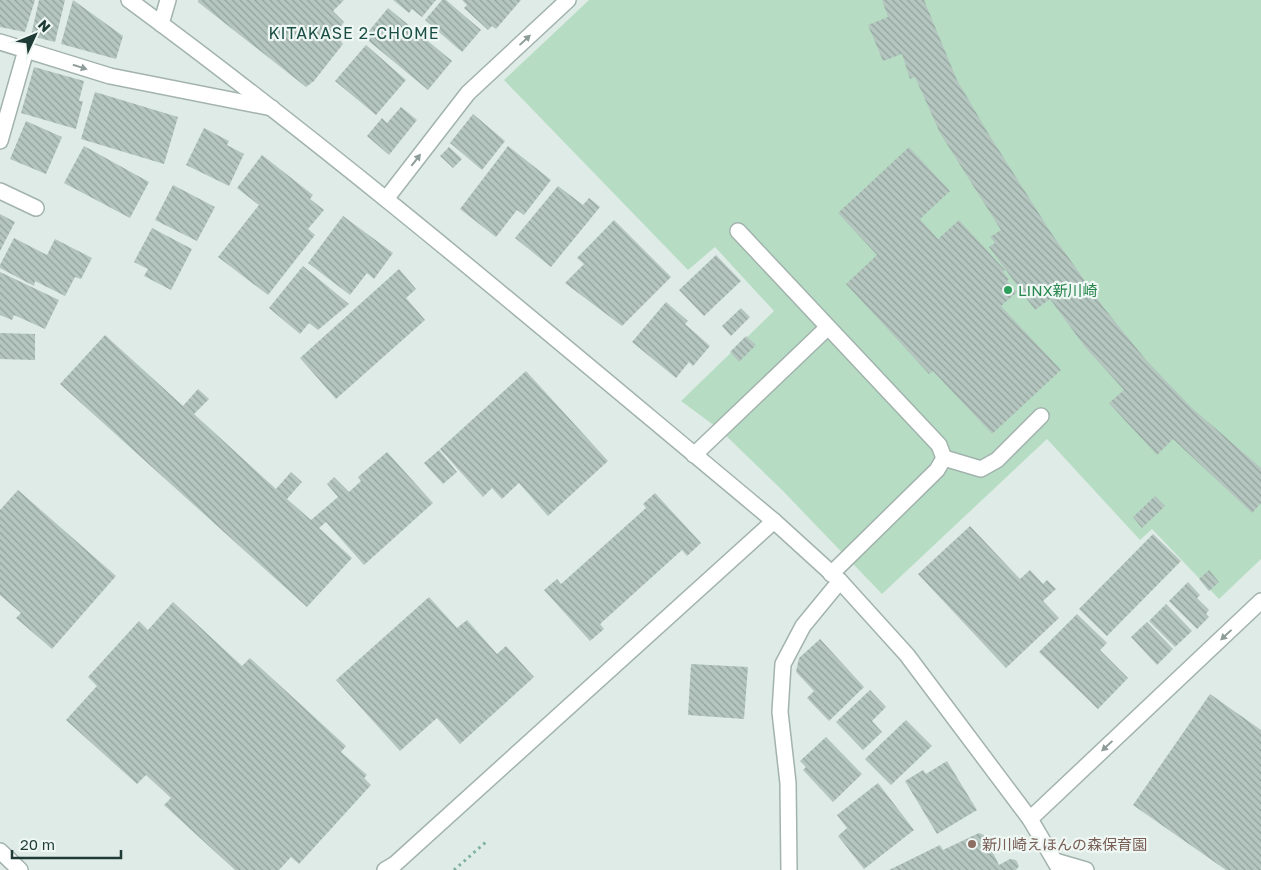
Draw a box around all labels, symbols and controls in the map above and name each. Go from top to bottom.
north arrow [10,10,60,60]
text: N [35,16,55,35]
district label: KITAKASE 2-CHOME [268,23,440,43]
one-way arrow [518,35,531,46]
one-way arrow [73,63,88,71]
one-way arrow [411,154,421,167]
place label: LINX新川崎 [1018,281,1098,299]
marker: LINX新川崎 [1002,284,1014,296]
one-way arrow [1220,629,1232,641]
one-way arrow [1102,740,1114,752]
scale bar [12,828,121,860]
text: 20 m [20,835,55,853]
place label: 新川崎えほんの森保育園 [982,835,1147,853]
marker: 新川崎えほんの森保育園 [966,838,978,850]

